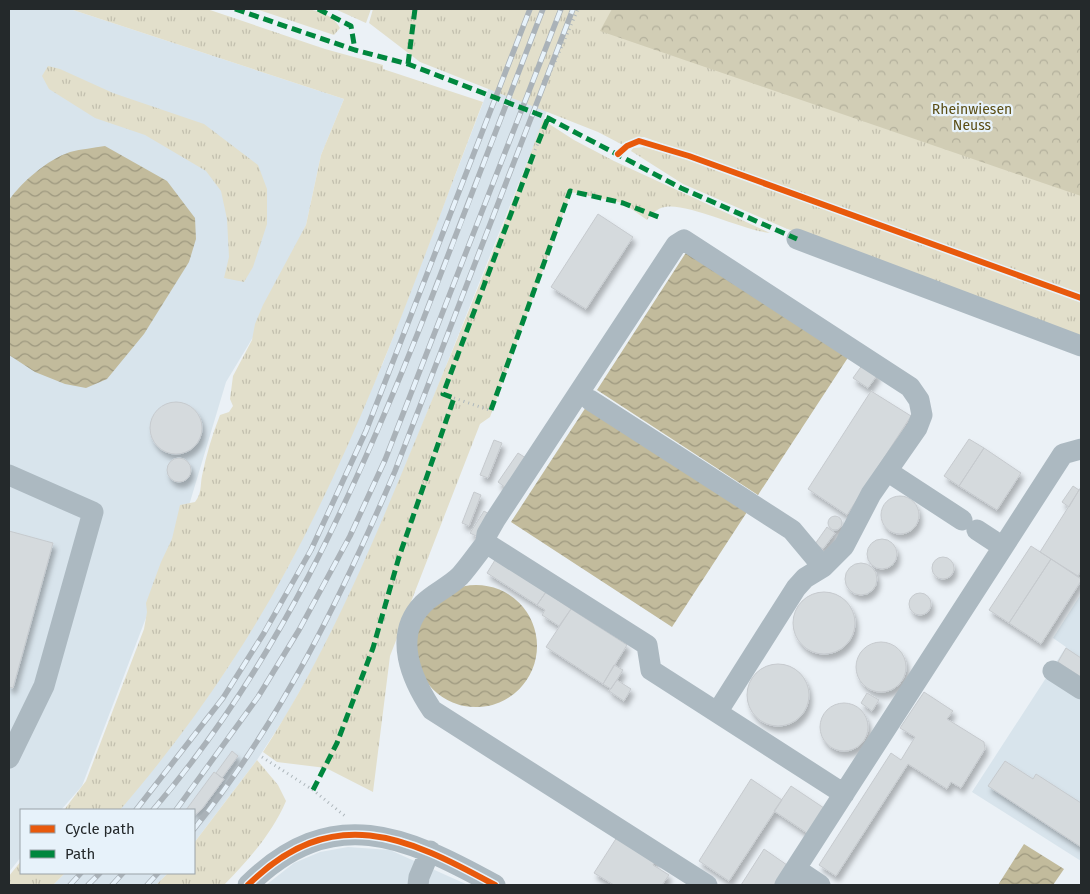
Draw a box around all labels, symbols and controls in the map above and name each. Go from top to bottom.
park label: Rheinwiesen Neuss [932,101,1012,134]
legend [20,809,195,874]
text: Cycle path [65,820,135,838]
text: Path [65,845,95,863]

